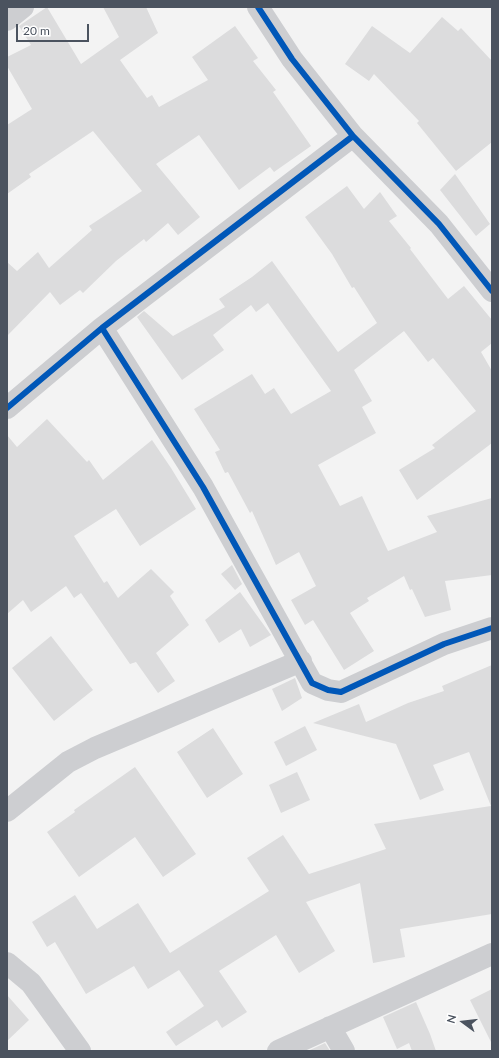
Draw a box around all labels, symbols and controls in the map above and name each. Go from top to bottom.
scale bar [18,16,91,42]
text: 20 m [23,23,50,38]
north arrow [443,1002,483,1042]
text: N [444,1013,458,1025]

